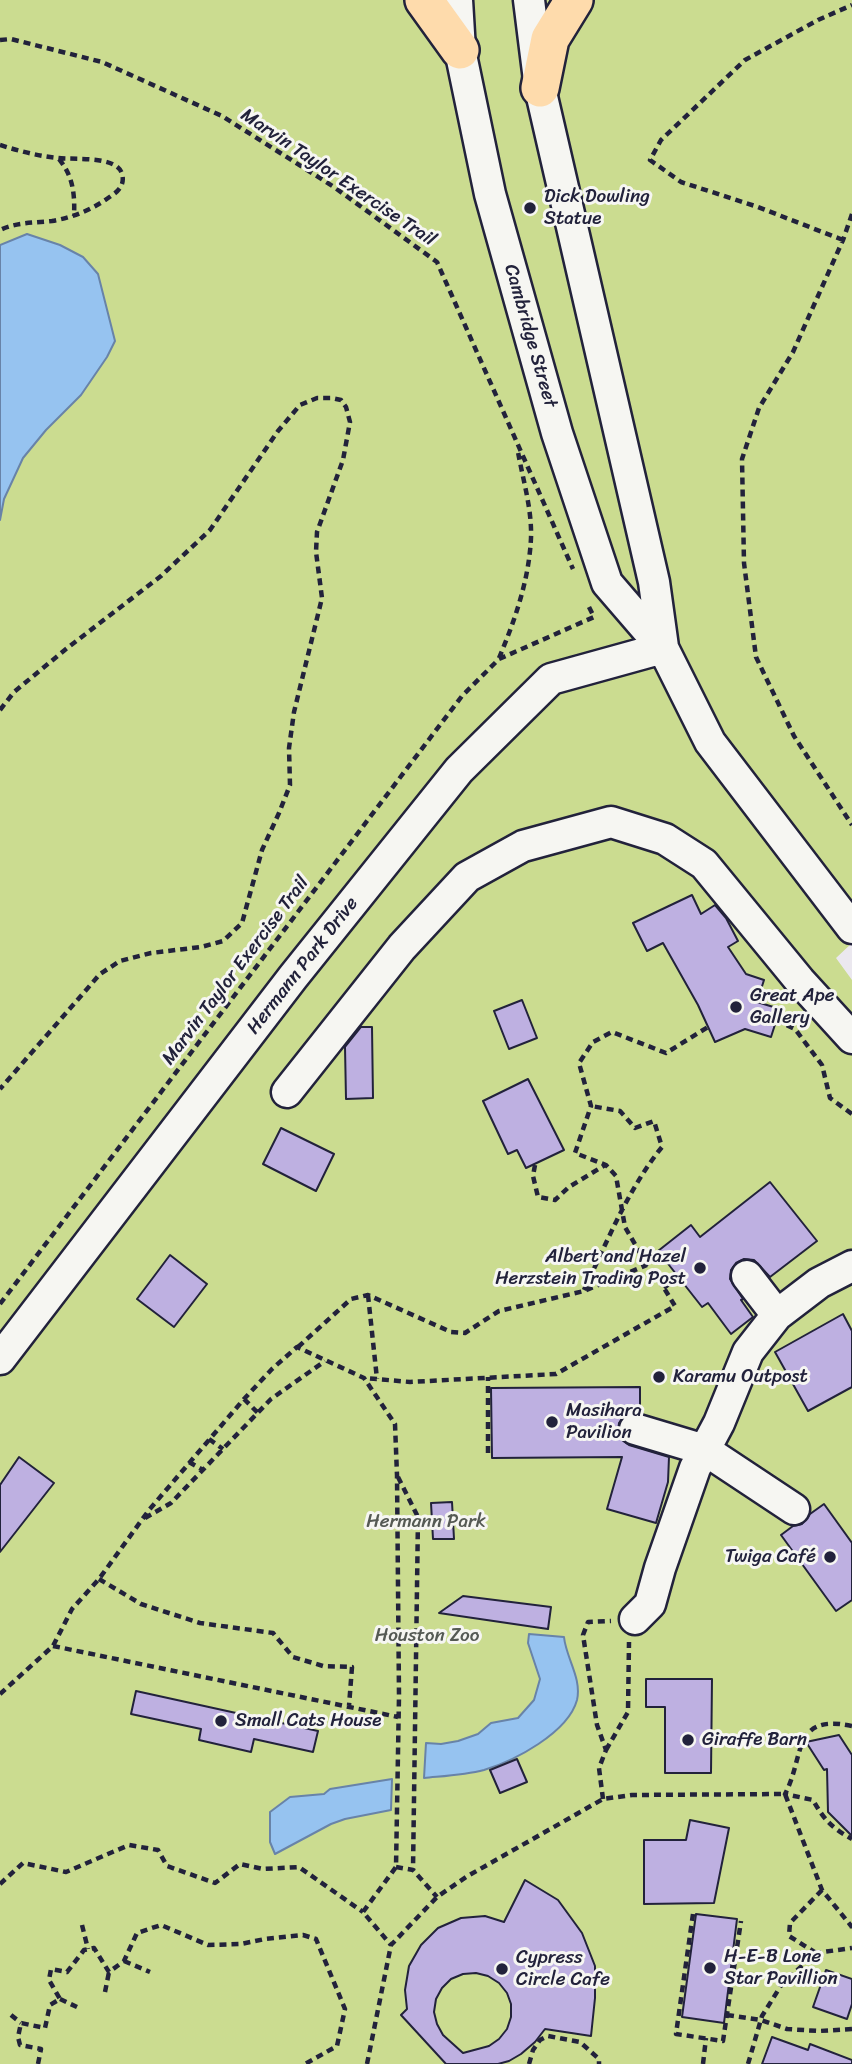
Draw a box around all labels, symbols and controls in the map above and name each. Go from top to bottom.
street label: Marvin Taylor Exercise Trail [236,104,440,252]
place label: Dick Dowling Statue [544,186,650,230]
marker: Dick Dowling Statue [522,200,538,216]
street label: Cambridge Street [499,262,561,410]
street label: Marvin Taylor Exercise Trail [158,872,314,1070]
street label: Hermann Park Drive [242,893,364,1039]
place label: Great Ape Gallery [750,985,834,1029]
marker: Great Ape Gallery [728,999,744,1015]
place label: Albert and Hazel Herzstein Trading Post [495,1246,686,1290]
marker: Albert and Hazel Herzstein Trading Post [692,1260,708,1276]
place label: Karamu Outpost [673,1366,808,1388]
marker: Karamu Outpost [651,1369,667,1385]
place label: Masihara Pavilion [566,1400,642,1444]
marker: Masihara Pavilion [544,1414,560,1430]
park label: Hermann Park [366,1511,486,1533]
place label: Twiga Café [725,1546,816,1568]
marker: Twiga Café [822,1549,838,1565]
park label: Houston Zoo [375,1625,479,1647]
place label: Small Cats House [235,1710,381,1732]
marker: Small Cats House [213,1713,229,1729]
place label: Giraffe Barn [702,1729,807,1751]
marker: Giraffe Barn [680,1732,696,1748]
place label: H-E-B Lone Star Pavillion [724,1946,838,1990]
place label: Cypress Circle Cafe [516,1947,610,1991]
marker: H-E-B Lone Star Pavillion [702,1960,718,1976]
marker: Cypress Circle Cafe [494,1961,510,1977]

